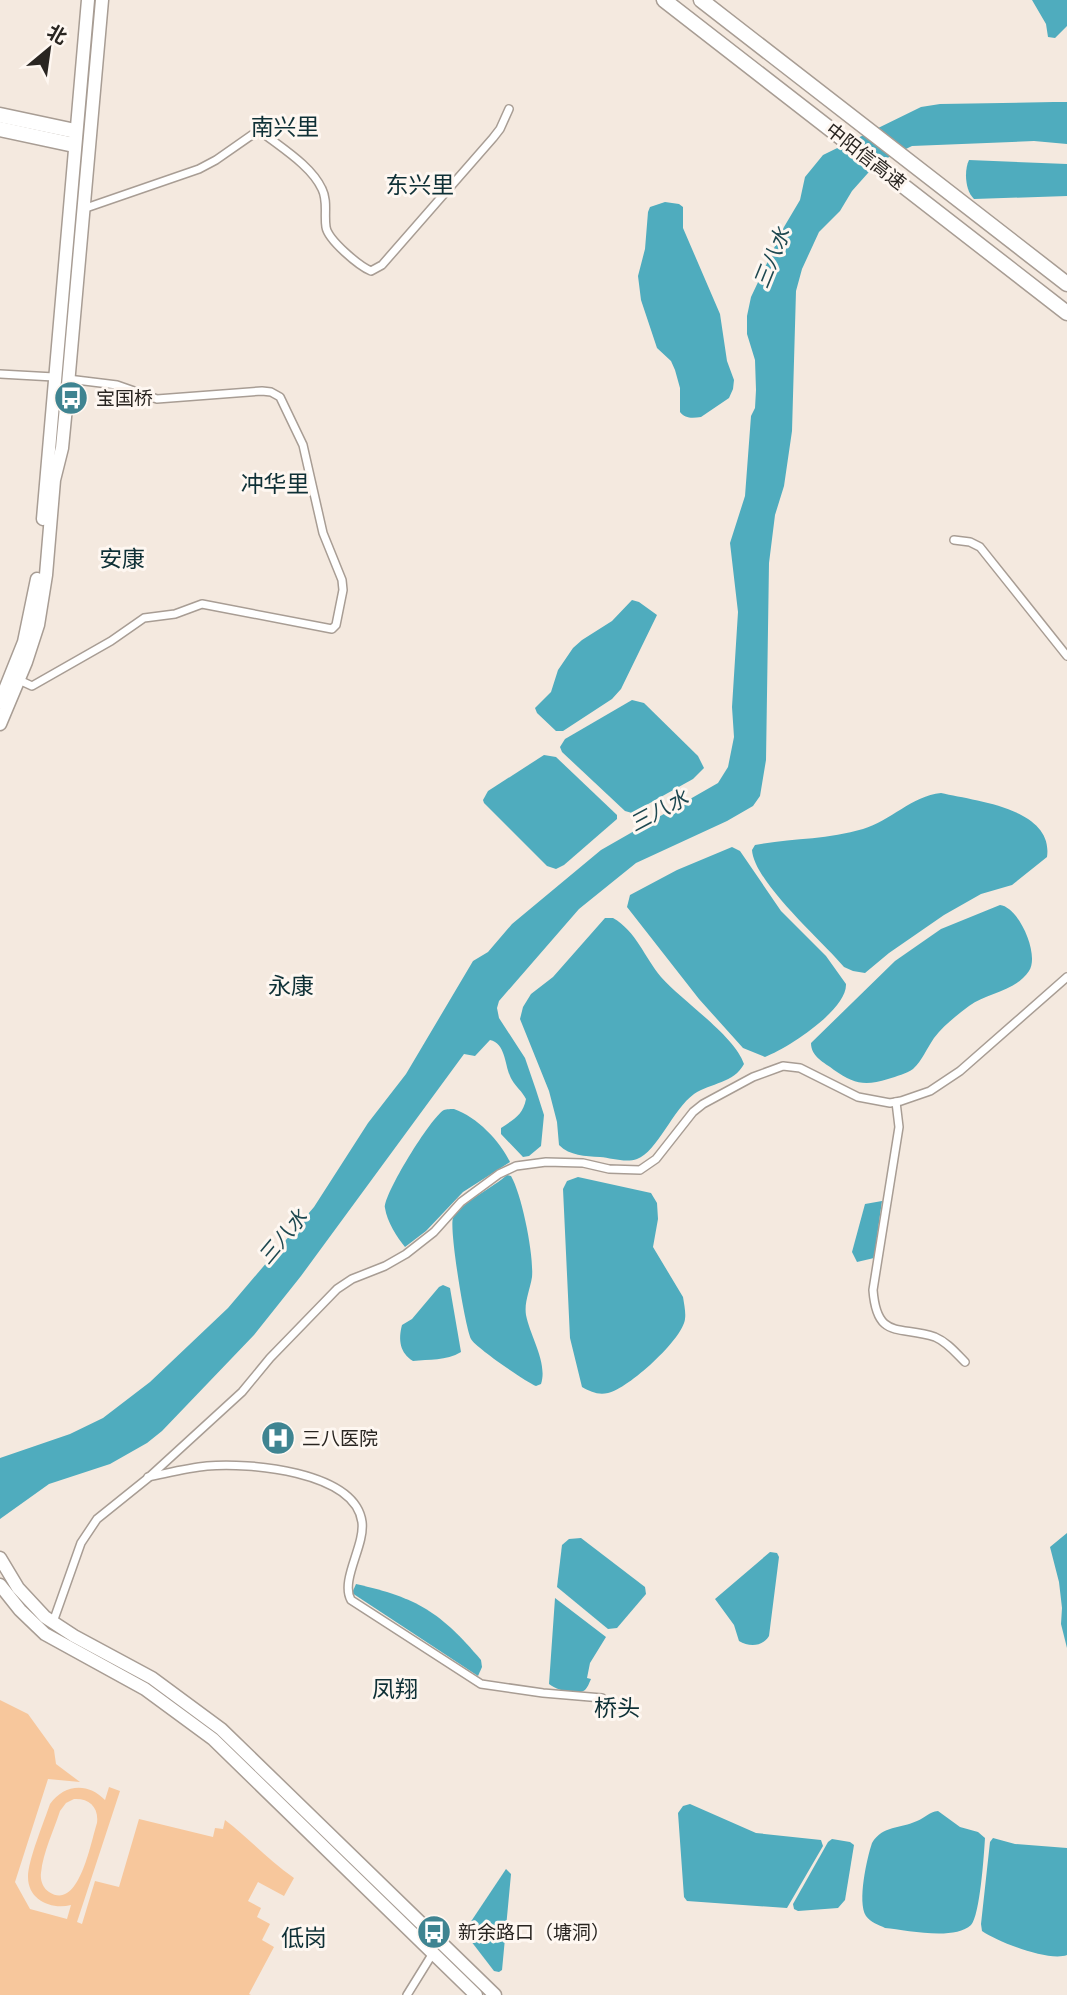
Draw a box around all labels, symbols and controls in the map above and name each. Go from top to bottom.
north arrow [14,14,84,84]
text: 北 [43,20,71,49]
district label: 南兴里 [251,113,320,141]
street label: 中阳信高速 [821,118,910,195]
district label: 东兴里 [386,171,455,199]
water label: 三八水 [748,223,796,292]
bus stop icon: 宝国桥 [52,379,90,417]
place label: 宝国桥 [96,387,153,410]
district label: 冲华里 [241,470,310,498]
district label: 安康 [99,545,145,573]
water label: 三八水 [625,784,694,837]
district label: 永康 [268,972,314,1000]
water label: 三八水 [253,1204,314,1269]
hospital icon: 三八医院 [259,1419,297,1457]
place label: 三八医院 [302,1427,378,1450]
district label: 凤翔 [372,1675,418,1703]
district label: 桥头 [594,1694,640,1722]
bus stop icon: 新余路口（塘洞） [415,1913,453,1951]
place label: 新余路口（塘洞） [458,1921,610,1944]
district label: 低岗 [281,1924,327,1952]

